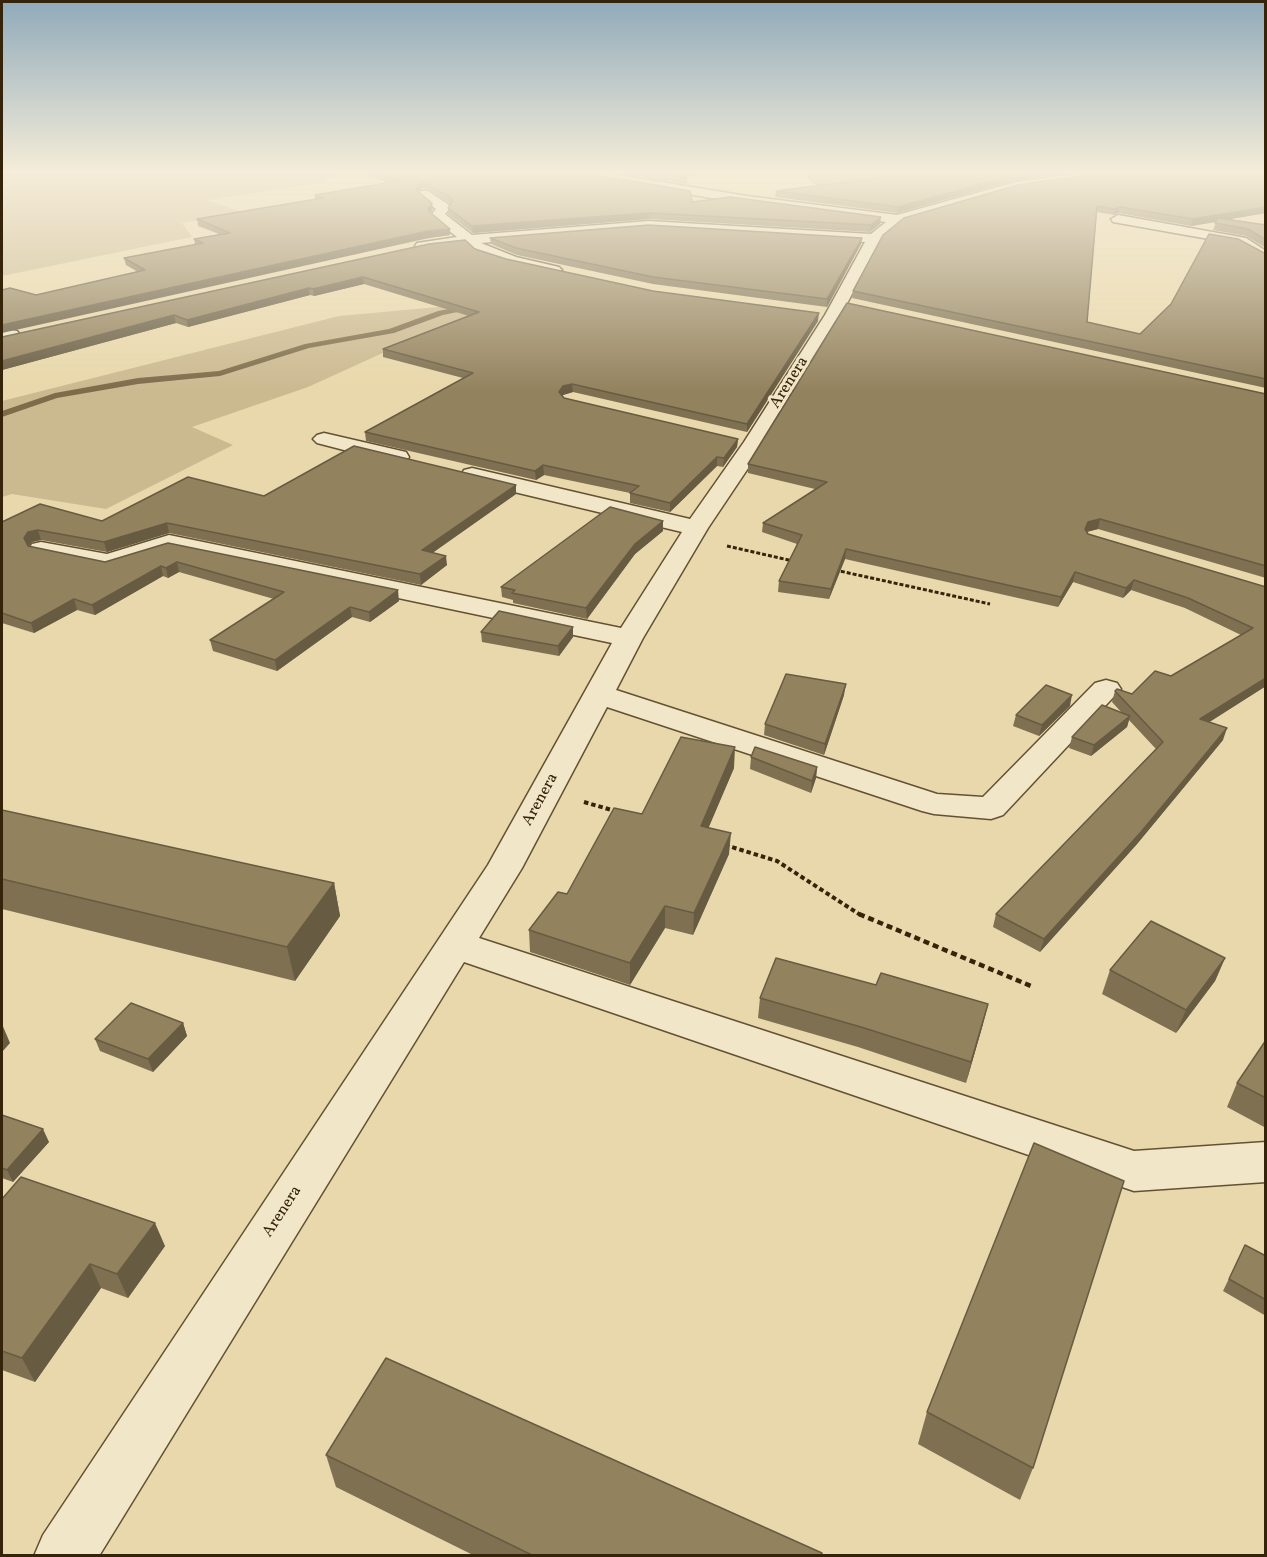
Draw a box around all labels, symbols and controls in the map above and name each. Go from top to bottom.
street label: Arenera [767,354,813,412]
street label: Arenera [519,770,563,830]
street label: Arenera [259,1183,307,1241]

